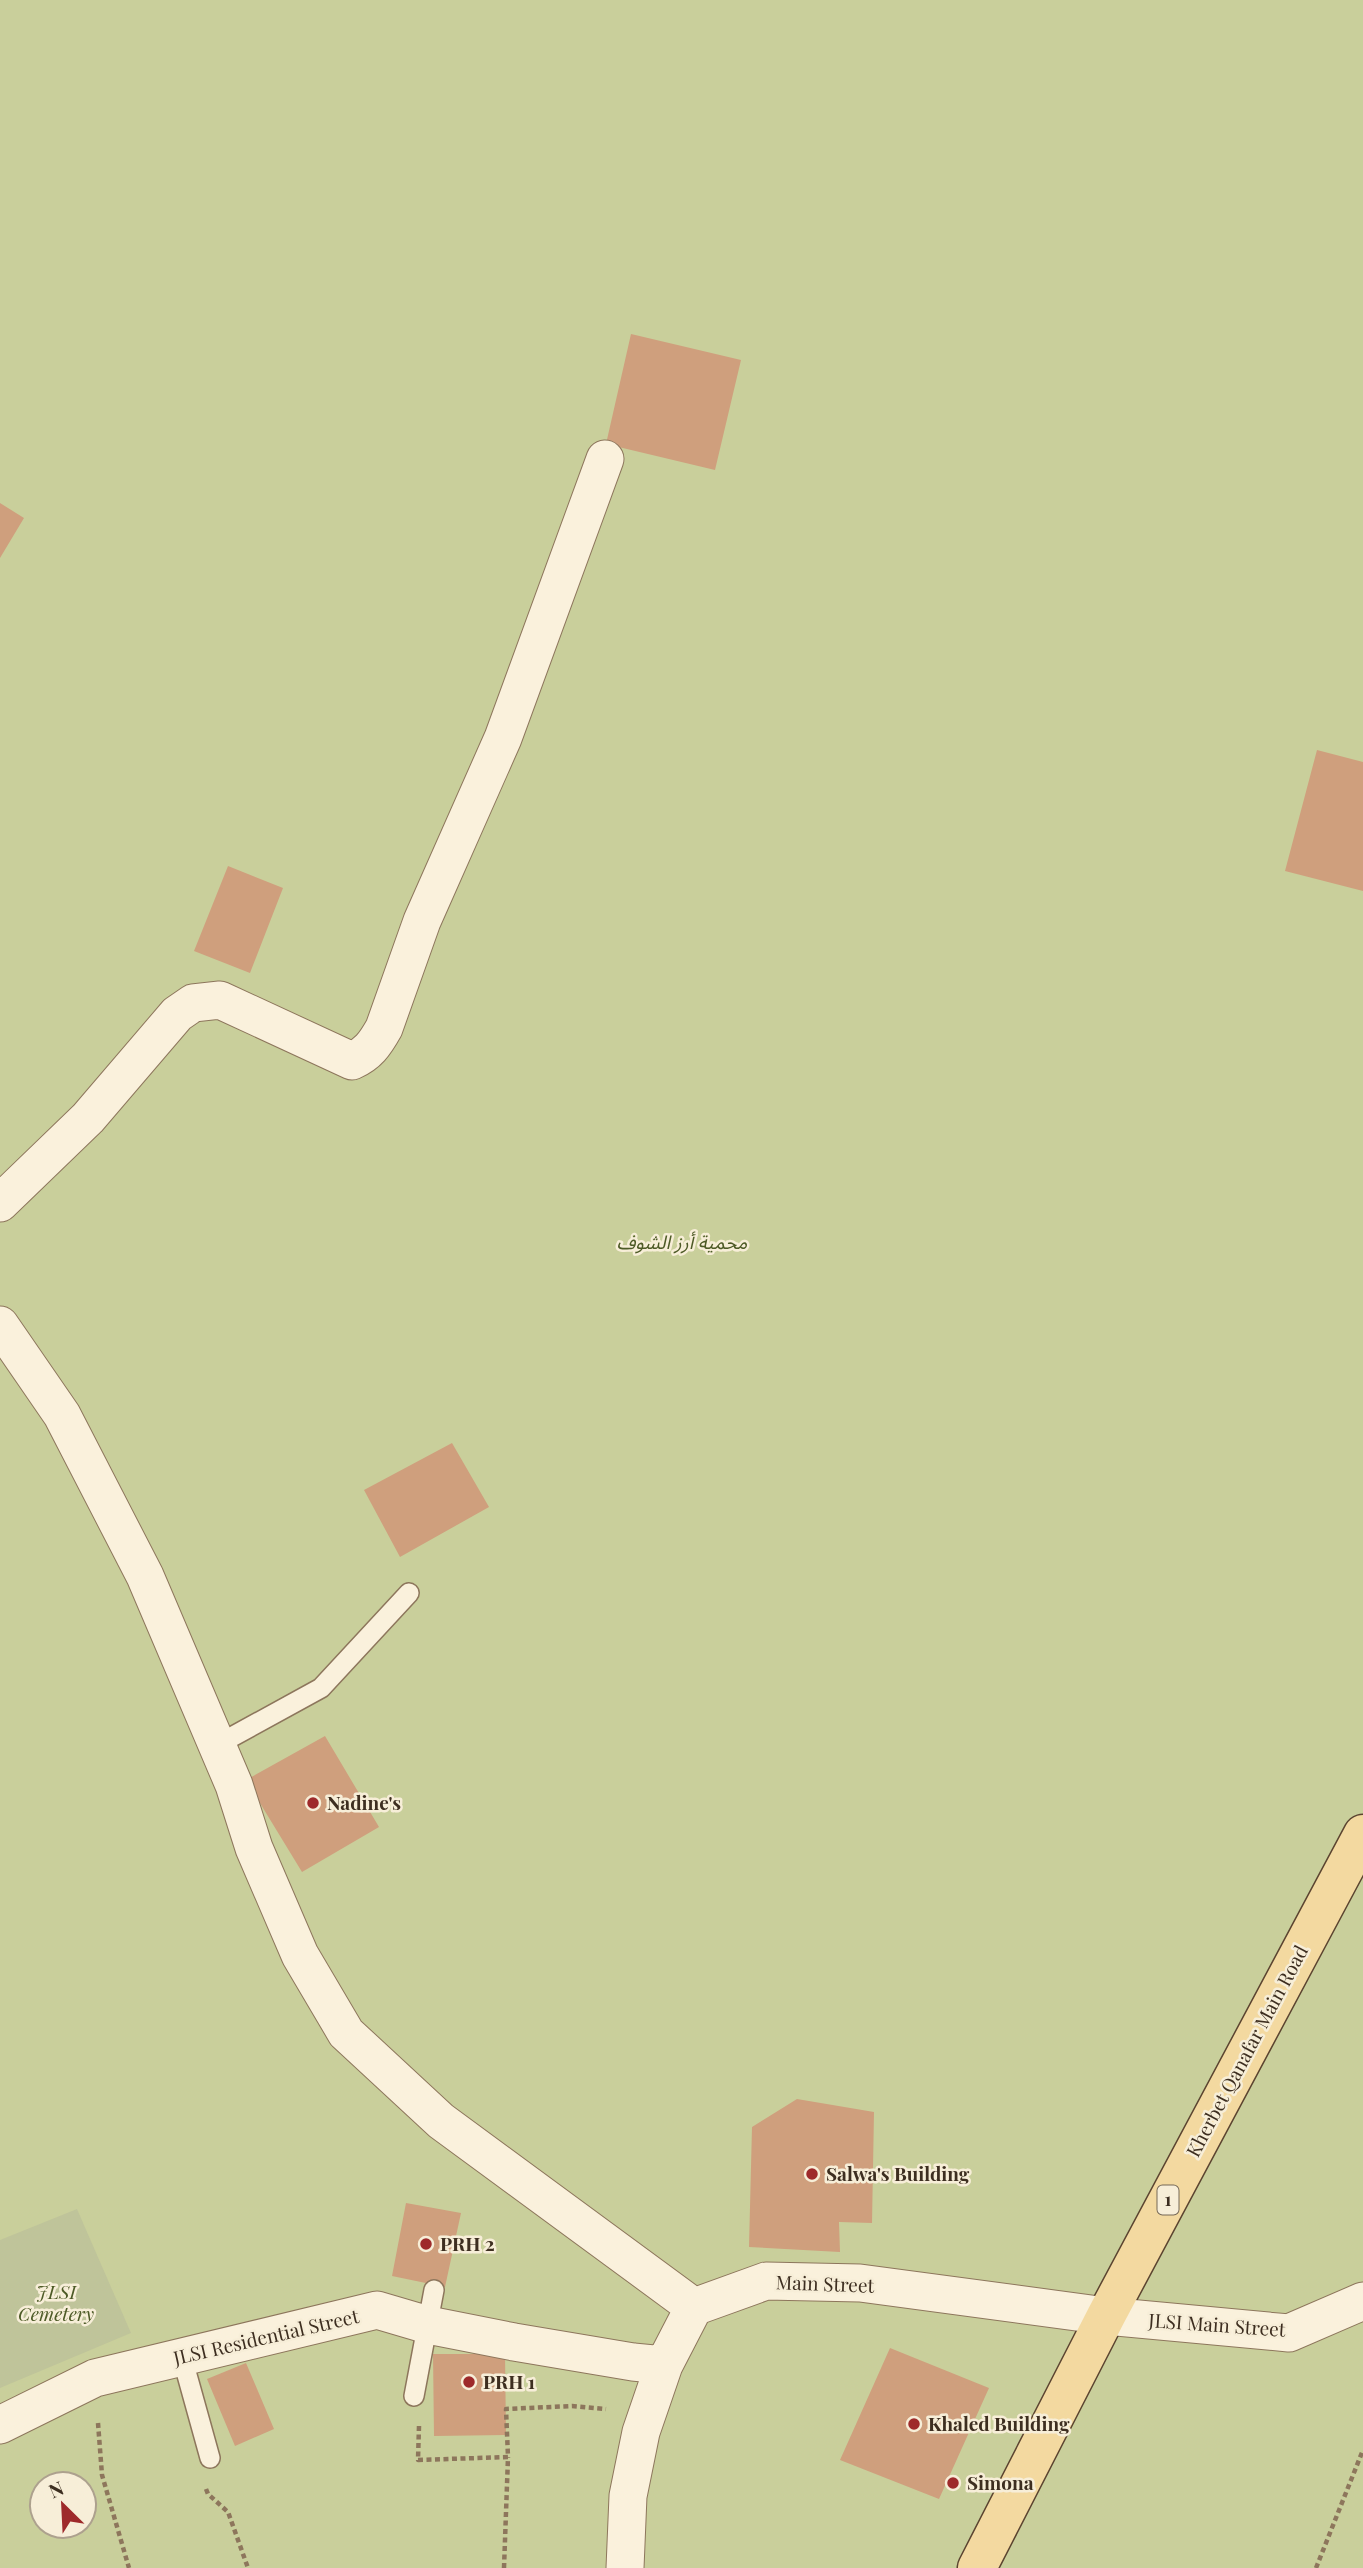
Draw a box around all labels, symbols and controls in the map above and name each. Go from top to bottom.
park label: محمية أرز الشوف [617,1228,747,1254]
place label: Nadine's [327,1789,401,1815]
marker: Nadine's [305,1795,321,1811]
street label: Kherbet Qanafar Main Road [1179,1940,1313,2161]
place label: Salwa's Building [826,2160,970,2186]
marker: Salwa's Building [804,2166,820,2182]
road number: 1 [1158,2186,1178,2214]
place label: PRH 2 [440,2230,495,2256]
marker: PRH 2 [418,2236,434,2252]
street label: Main Street [775,2268,875,2298]
park label: JLSI Cemetery [18,2278,94,2326]
street label: JLSI Residential Street [169,2302,361,2370]
street label: JLSI Main Street [1147,2306,1287,2342]
place label: PRH 1 [483,2368,535,2394]
marker: PRH 1 [461,2374,477,2390]
place label: Khaled Building [928,2410,1070,2436]
marker: Khaled Building [906,2416,922,2432]
place label: Simona [967,2469,1034,2495]
north arrow [28,2470,98,2540]
text: N [44,2474,67,2503]
marker: Simona [945,2475,961,2491]

